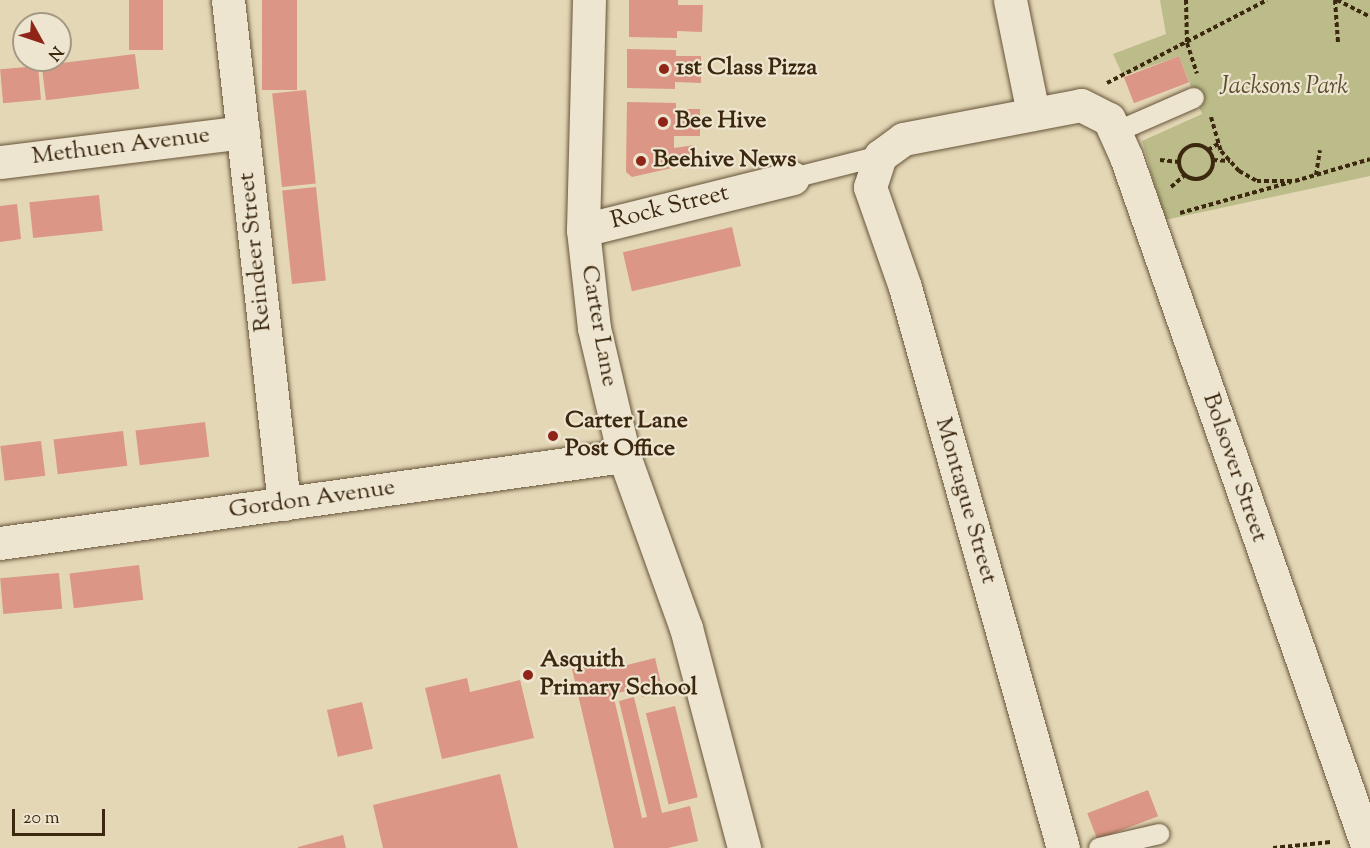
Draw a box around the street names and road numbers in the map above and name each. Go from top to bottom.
street label: Methuen Avenue [30,122,212,172]
street label: Reindeer Street [233,171,279,333]
street label: Rock Street [608,179,732,237]
street label: Carter Lane [573,263,623,389]
street label: Bolsover Street [1195,390,1273,546]
street label: Montague Street [928,415,1002,587]
street label: Gordon Avenue [227,474,397,526]

